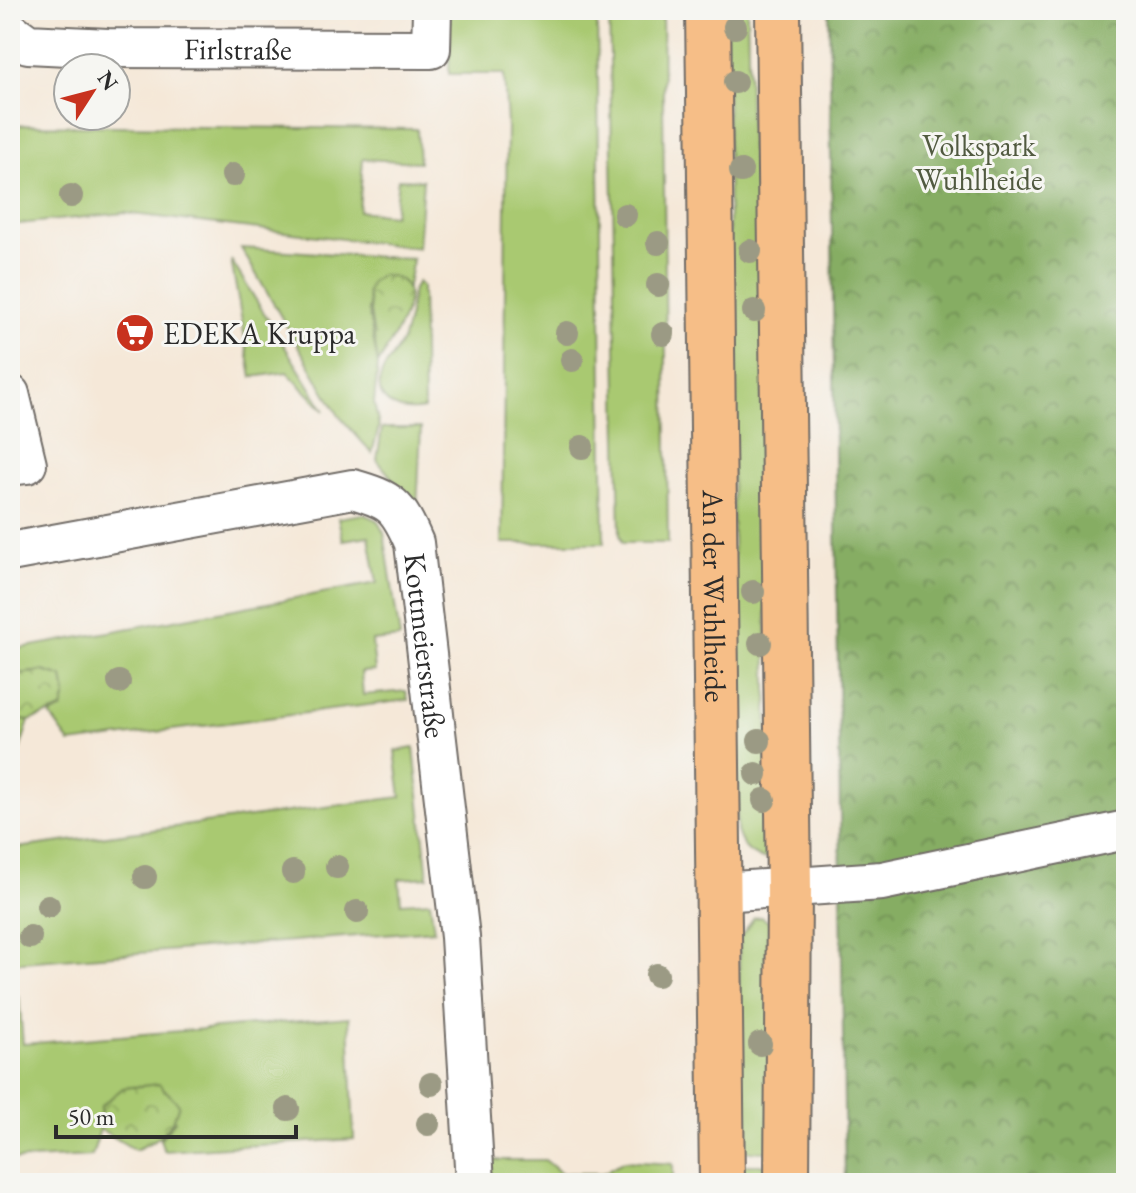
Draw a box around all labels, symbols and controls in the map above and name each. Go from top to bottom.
street label: Firlstraße [184,29,292,68]
north arrow [52,52,132,132]
text: N [91,65,125,96]
park label: Volkspark Wuhlheide [915,126,1043,199]
supermarket icon: EDEKA Kruppa [114,312,156,354]
place label: EDEKA Kruppa [163,314,355,353]
street label: An der Wuhlheide [694,488,736,703]
street label: Kottmeierstraße [396,551,456,740]
scale bar [56,1089,296,1139]
text: 50 m [68,1101,115,1132]

